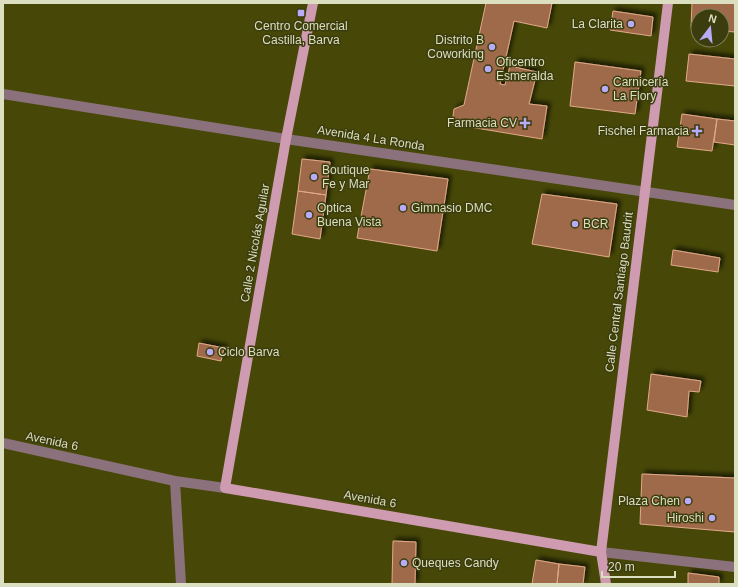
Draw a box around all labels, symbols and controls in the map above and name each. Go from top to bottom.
marker: Centro Comercial Castilla, Barva [296,8,306,18]
north arrow [690,8,730,48]
text: N [707,12,718,25]
place label: La Clarita [572,17,623,31]
place label: Centro Comercial Castilla, Barva [254,19,348,47]
marker: La Clarita [626,19,636,29]
place label: Distrito B Coworking [427,33,484,61]
marker: Distrito B Coworking [487,42,497,52]
place label: Oficentro Esmeralda [496,55,554,83]
marker: Oficentro Esmeralda [483,64,493,74]
place label: Carnicería La Flory [613,75,669,103]
marker: Carnicería La Flory [600,84,610,94]
place label: Farmacia CV [447,116,517,130]
marker: Farmacia CV [520,118,530,128]
street label: Avenida 4 La Ronda [316,123,426,153]
place label: Fischel Farmacia [598,124,689,138]
marker: Fischel Farmacia [692,126,702,136]
place label: Boutique Fe y Mar [322,163,370,191]
marker: Boutique Fe y Mar [309,172,319,182]
street label: Calle 2 Nicolás Aguilar [238,183,272,303]
place label: Optica Buena Vista [317,201,382,229]
place label: Gimnasio DMC [411,201,493,215]
marker: Gimnasio DMC [398,203,408,213]
marker: Optica Buena Vista [304,210,314,220]
street label: Calle Central Santiago Baudrit [602,210,636,373]
place label: BCR [583,217,609,231]
marker: BCR [570,219,580,229]
place label: Ciclo Barva [218,345,280,359]
marker: Ciclo Barva [205,347,215,357]
street label: Avenida 6 [25,429,80,453]
street label: Avenida 6 [343,487,398,511]
place label: Plaza Chen [618,494,680,508]
marker: Plaza Chen [683,496,693,506]
place label: Hiroshi [667,511,704,525]
marker: Hiroshi [707,513,717,523]
scale bar [602,553,675,579]
place label: Queques Candy [412,556,499,570]
marker: Queques Candy [399,558,409,568]
text: 20 m [608,560,635,574]

